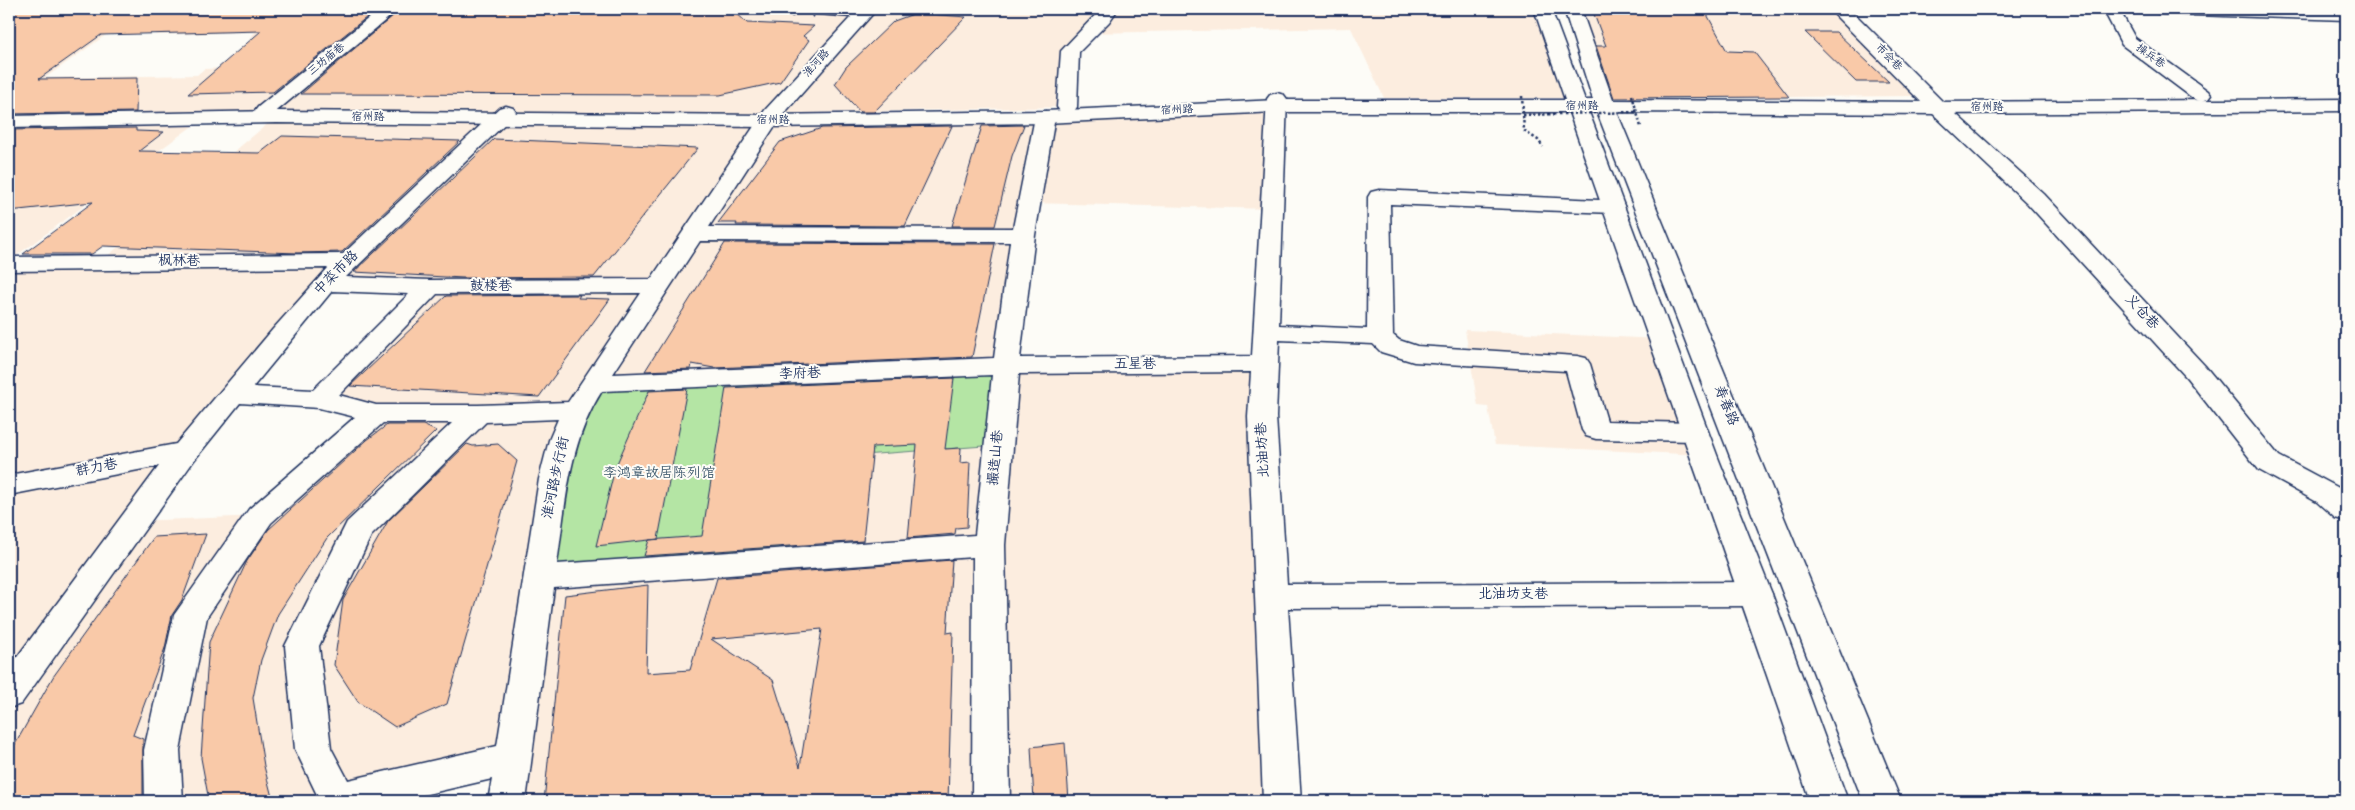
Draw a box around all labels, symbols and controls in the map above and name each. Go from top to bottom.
street label: 三坊庙巷 [305,41,348,79]
street label: 市会巷 [1872,41,1905,74]
street label: 操兵巷 [2133,42,2167,72]
street label: 淮河路 [801,47,832,80]
street label: 宿州路 [1566,100,1599,113]
street label: 宿州路 [1971,101,2004,114]
street label: 宿州路 [1160,103,1194,118]
street label: 宿州路 [352,111,385,124]
street label: 宿州路 [757,114,790,127]
street label: 中菜市路 [310,247,363,300]
street label: 枫林巷 [158,253,201,271]
street label: 鼓楼巷 [470,279,513,296]
street label: 义仓巷 [2120,292,2162,335]
street label: 五星巷 [1114,356,1157,374]
street label: 李府巷 [779,366,822,384]
street label: 寿春路 [1709,383,1742,429]
street label: 北油坊巷 [1254,421,1274,478]
street label: 撮造山巷 [985,428,1008,487]
street label: 淮河路步行街 [539,435,574,521]
street label: 群力巷 [75,456,120,481]
park label: 李鸿章故居陈列馆 [603,465,715,483]
street label: 北油坊支巷 [1478,587,1549,604]

